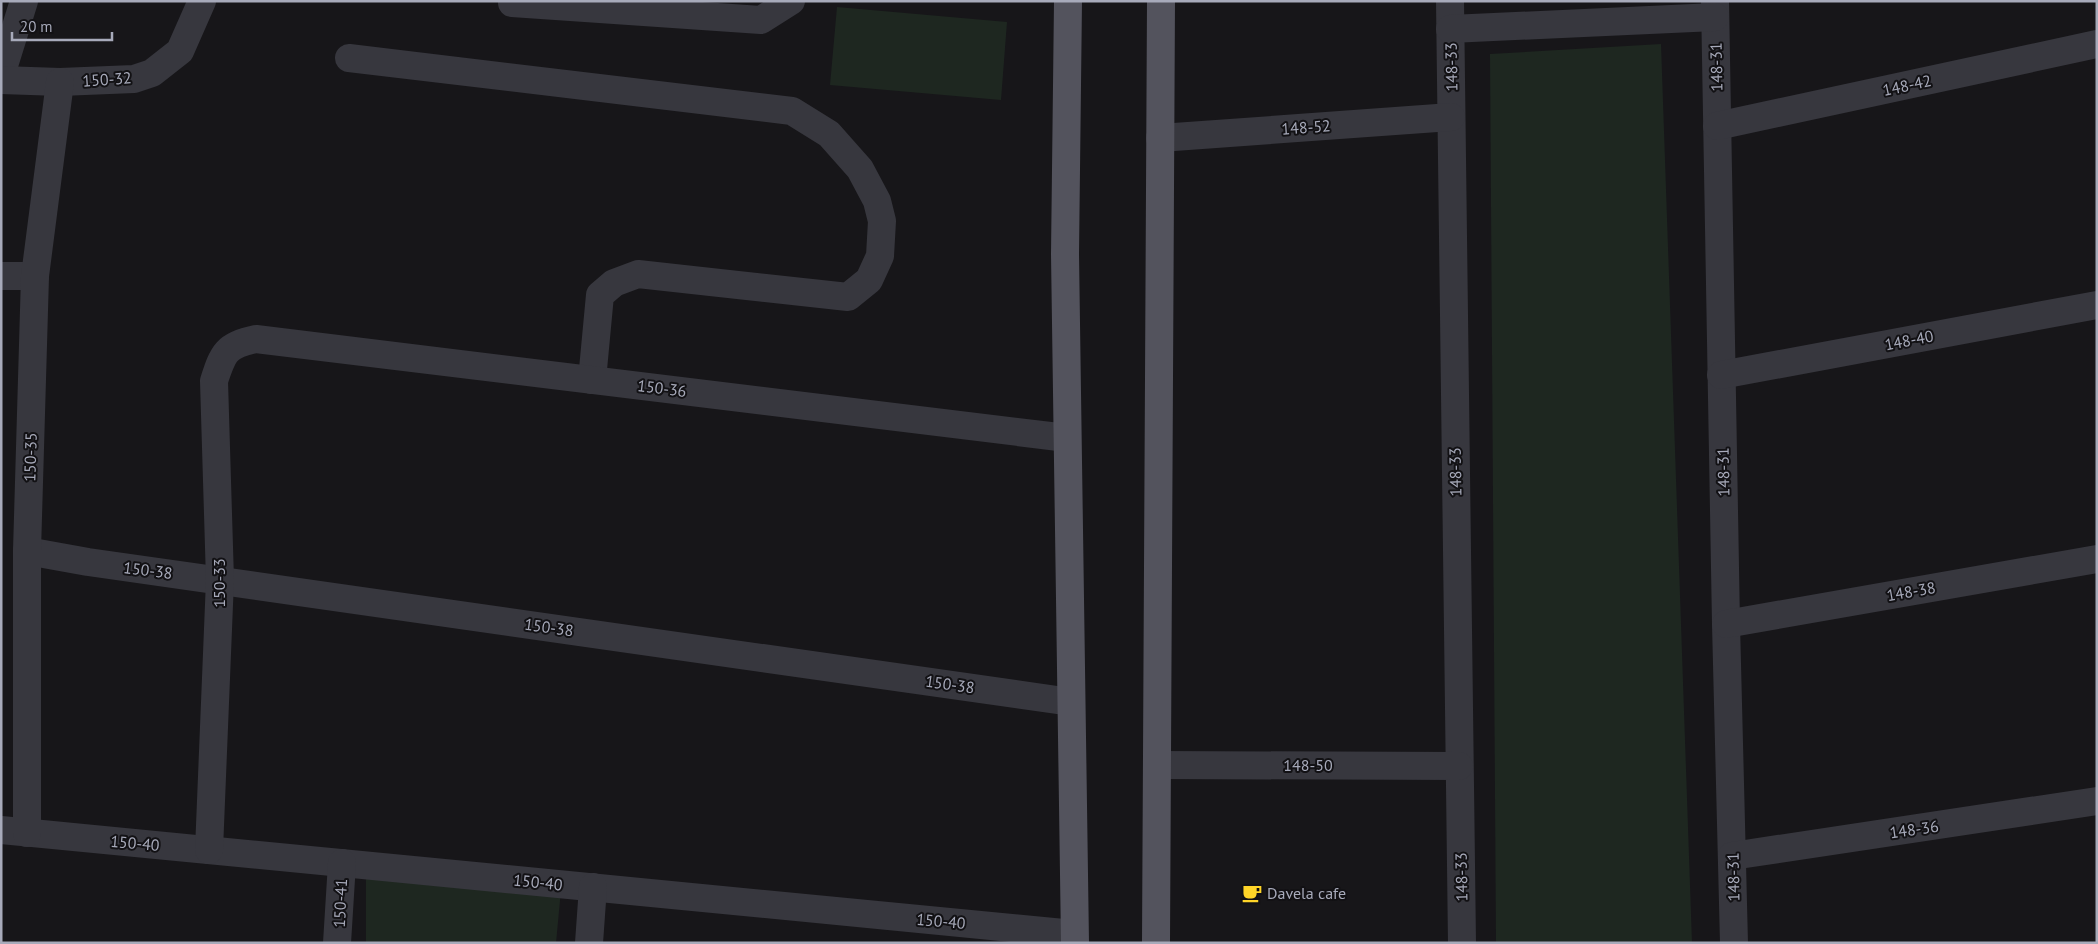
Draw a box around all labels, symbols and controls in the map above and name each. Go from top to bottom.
scale bar [12,10,112,42]
text: 20 m [20,17,53,36]
street label: 148-33 [1441,42,1461,92]
street label: 148-31 [1706,42,1726,92]
street label: 150-32 [82,67,132,91]
street label: 148-42 [1881,70,1933,100]
street label: 148-52 [1281,115,1331,139]
street label: 148-40 [1883,325,1935,355]
street label: 150-36 [636,375,688,401]
street label: 150-35 [19,432,41,482]
street label: 148-33 [1445,447,1465,497]
street label: 148-31 [1713,447,1733,497]
street label: 150-38 [122,557,174,583]
street label: 150-33 [209,558,229,608]
street label: 148-38 [1885,577,1937,605]
street label: 150-38 [523,614,575,640]
street label: 150-38 [924,671,976,697]
street label: 148-50 [1283,755,1333,775]
street label: 148-36 [1888,816,1940,842]
street label: 150-40 [110,831,161,855]
street label: 148-33 [1451,852,1471,902]
street label: 148-31 [1723,852,1743,902]
street label: 150-40 [512,869,564,895]
street label: 150-41 [329,878,351,928]
cafe icon: Davela cafe [1241,882,1263,904]
place label: Davela cafe [1267,883,1346,903]
street label: 150-40 [916,909,967,933]

